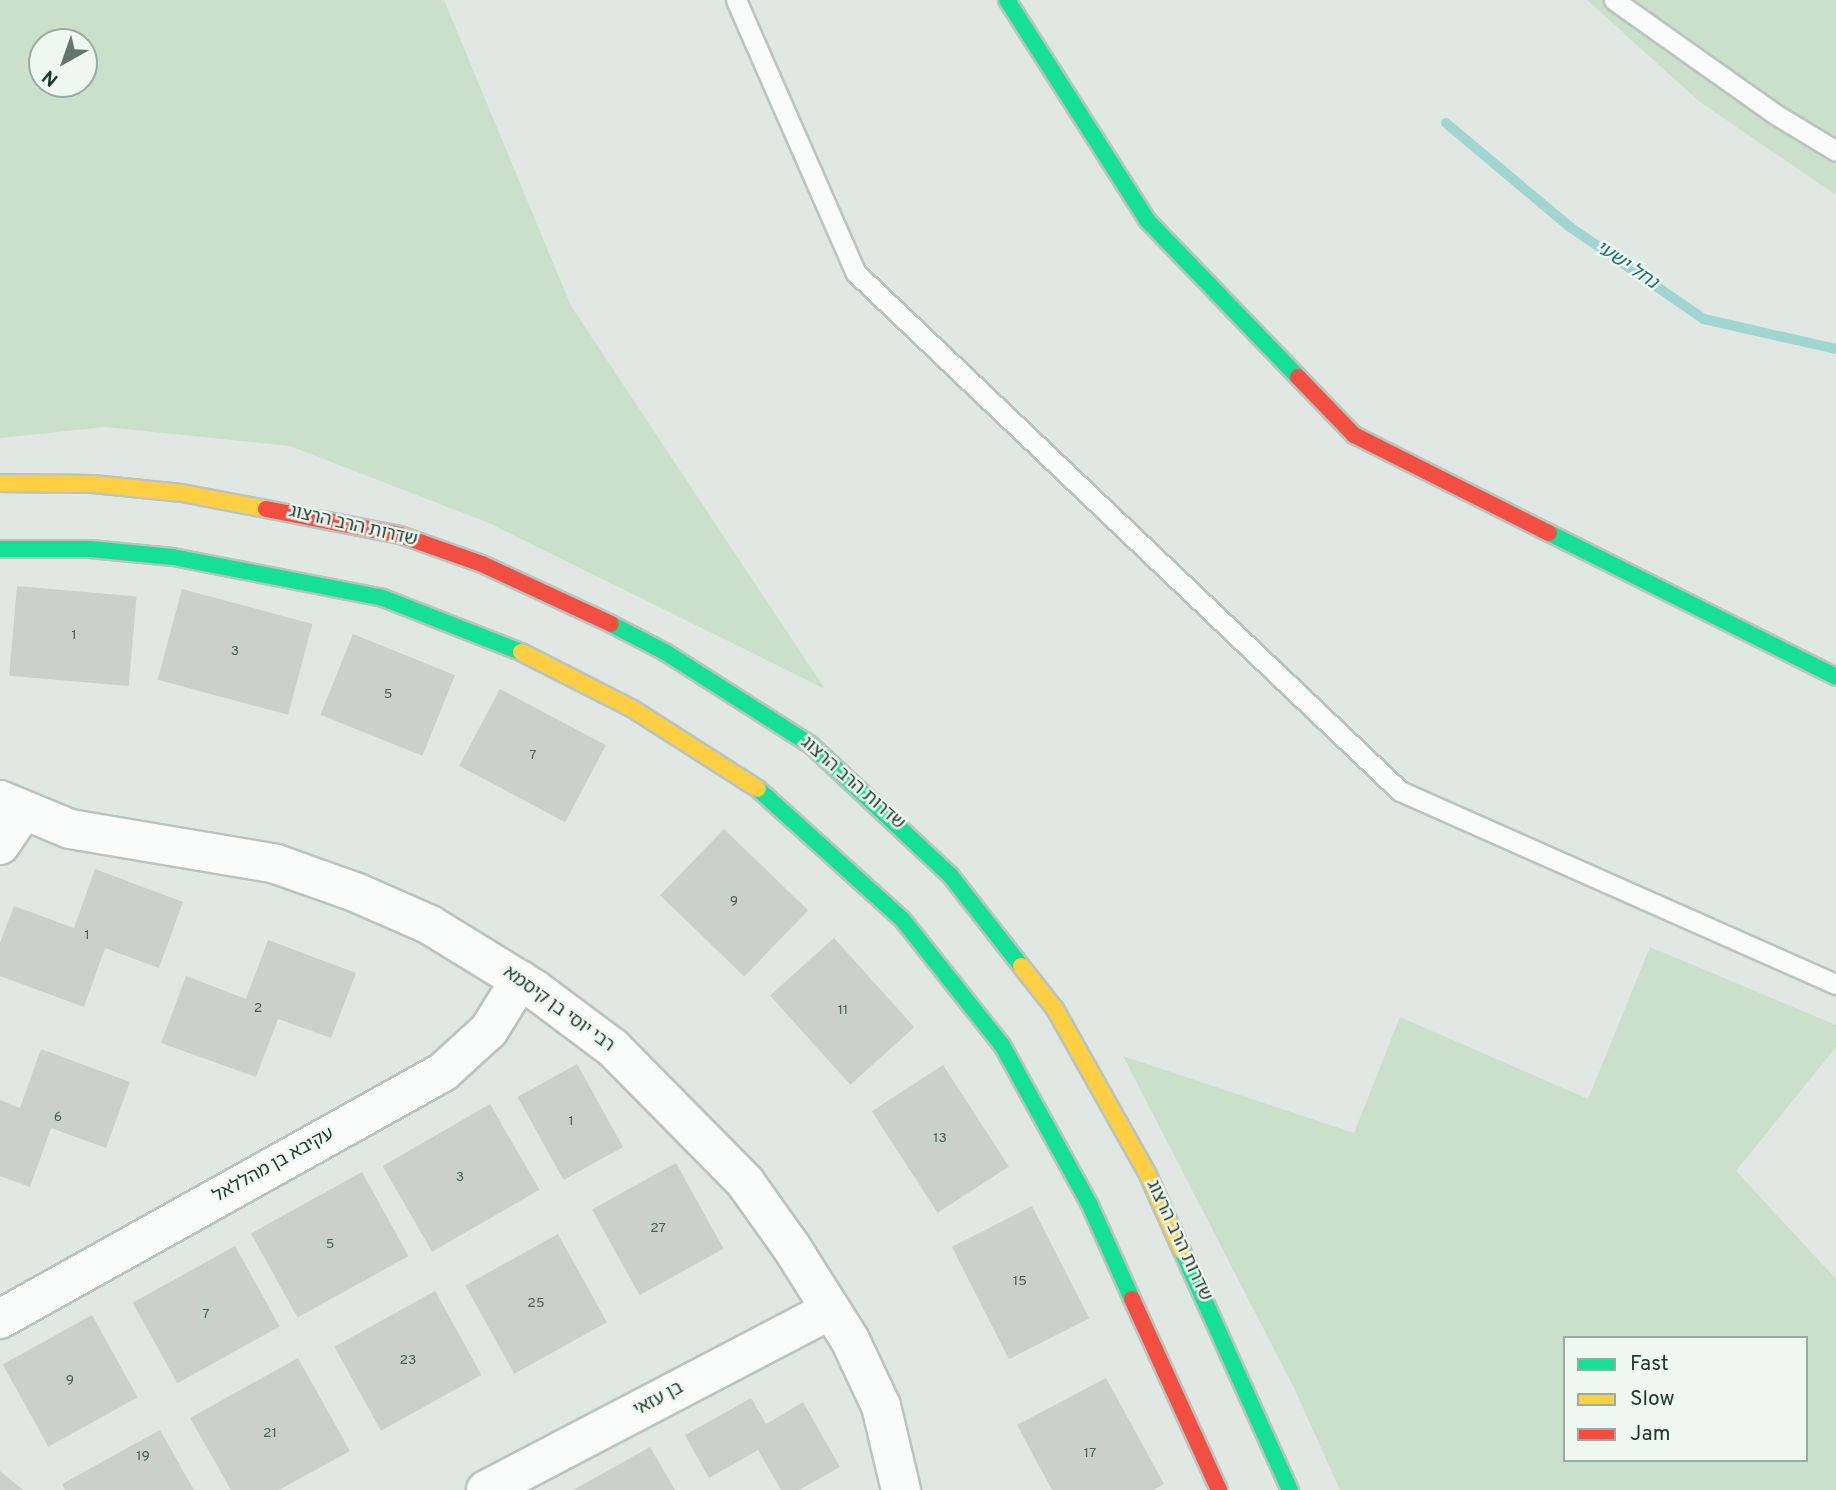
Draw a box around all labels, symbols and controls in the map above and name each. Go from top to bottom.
north arrow [28,28,98,98]
text: N [38,64,64,91]
water label: נחל ישעי [1590,237,1662,295]
street label: שדרות הרב הרצוג [287,502,419,552]
house number: 1 [71,628,77,644]
house number: 3 [231,644,239,660]
house number: 5 [384,687,392,703]
street label: שדרות הרב הרצוג [795,733,909,835]
house number: 7 [529,748,537,764]
house number: 9 [730,894,738,910]
house number: 1 [84,928,90,944]
street label: רבי יוסי בן קיסמא [498,962,618,1058]
house number: 2 [254,1001,262,1017]
house number: 11 [838,1003,848,1019]
house number: 6 [54,1110,62,1126]
house number: 1 [568,1114,574,1130]
street label: עקיבא בן מהללאל [210,1124,338,1208]
house number: 13 [933,1131,947,1147]
house number: 3 [456,1170,464,1186]
street label: שדרות הרב הרצוג [1141,1177,1215,1305]
house number: 27 [650,1221,666,1237]
house number: 5 [326,1237,334,1253]
house number: 15 [1013,1274,1027,1290]
house number: 25 [527,1296,545,1312]
house number: 7 [202,1307,210,1323]
legend [1563,1336,1808,1462]
text: Fast [1630,1351,1669,1378]
house number: 23 [400,1353,416,1369]
house number: 9 [66,1373,74,1389]
street label: בן עזאי [630,1378,688,1422]
text: Slow [1630,1386,1675,1413]
text: Jam [1630,1421,1671,1448]
house number: 21 [263,1426,277,1442]
house number: 17 [1084,1446,1096,1462]
house number: 19 [136,1449,150,1465]

